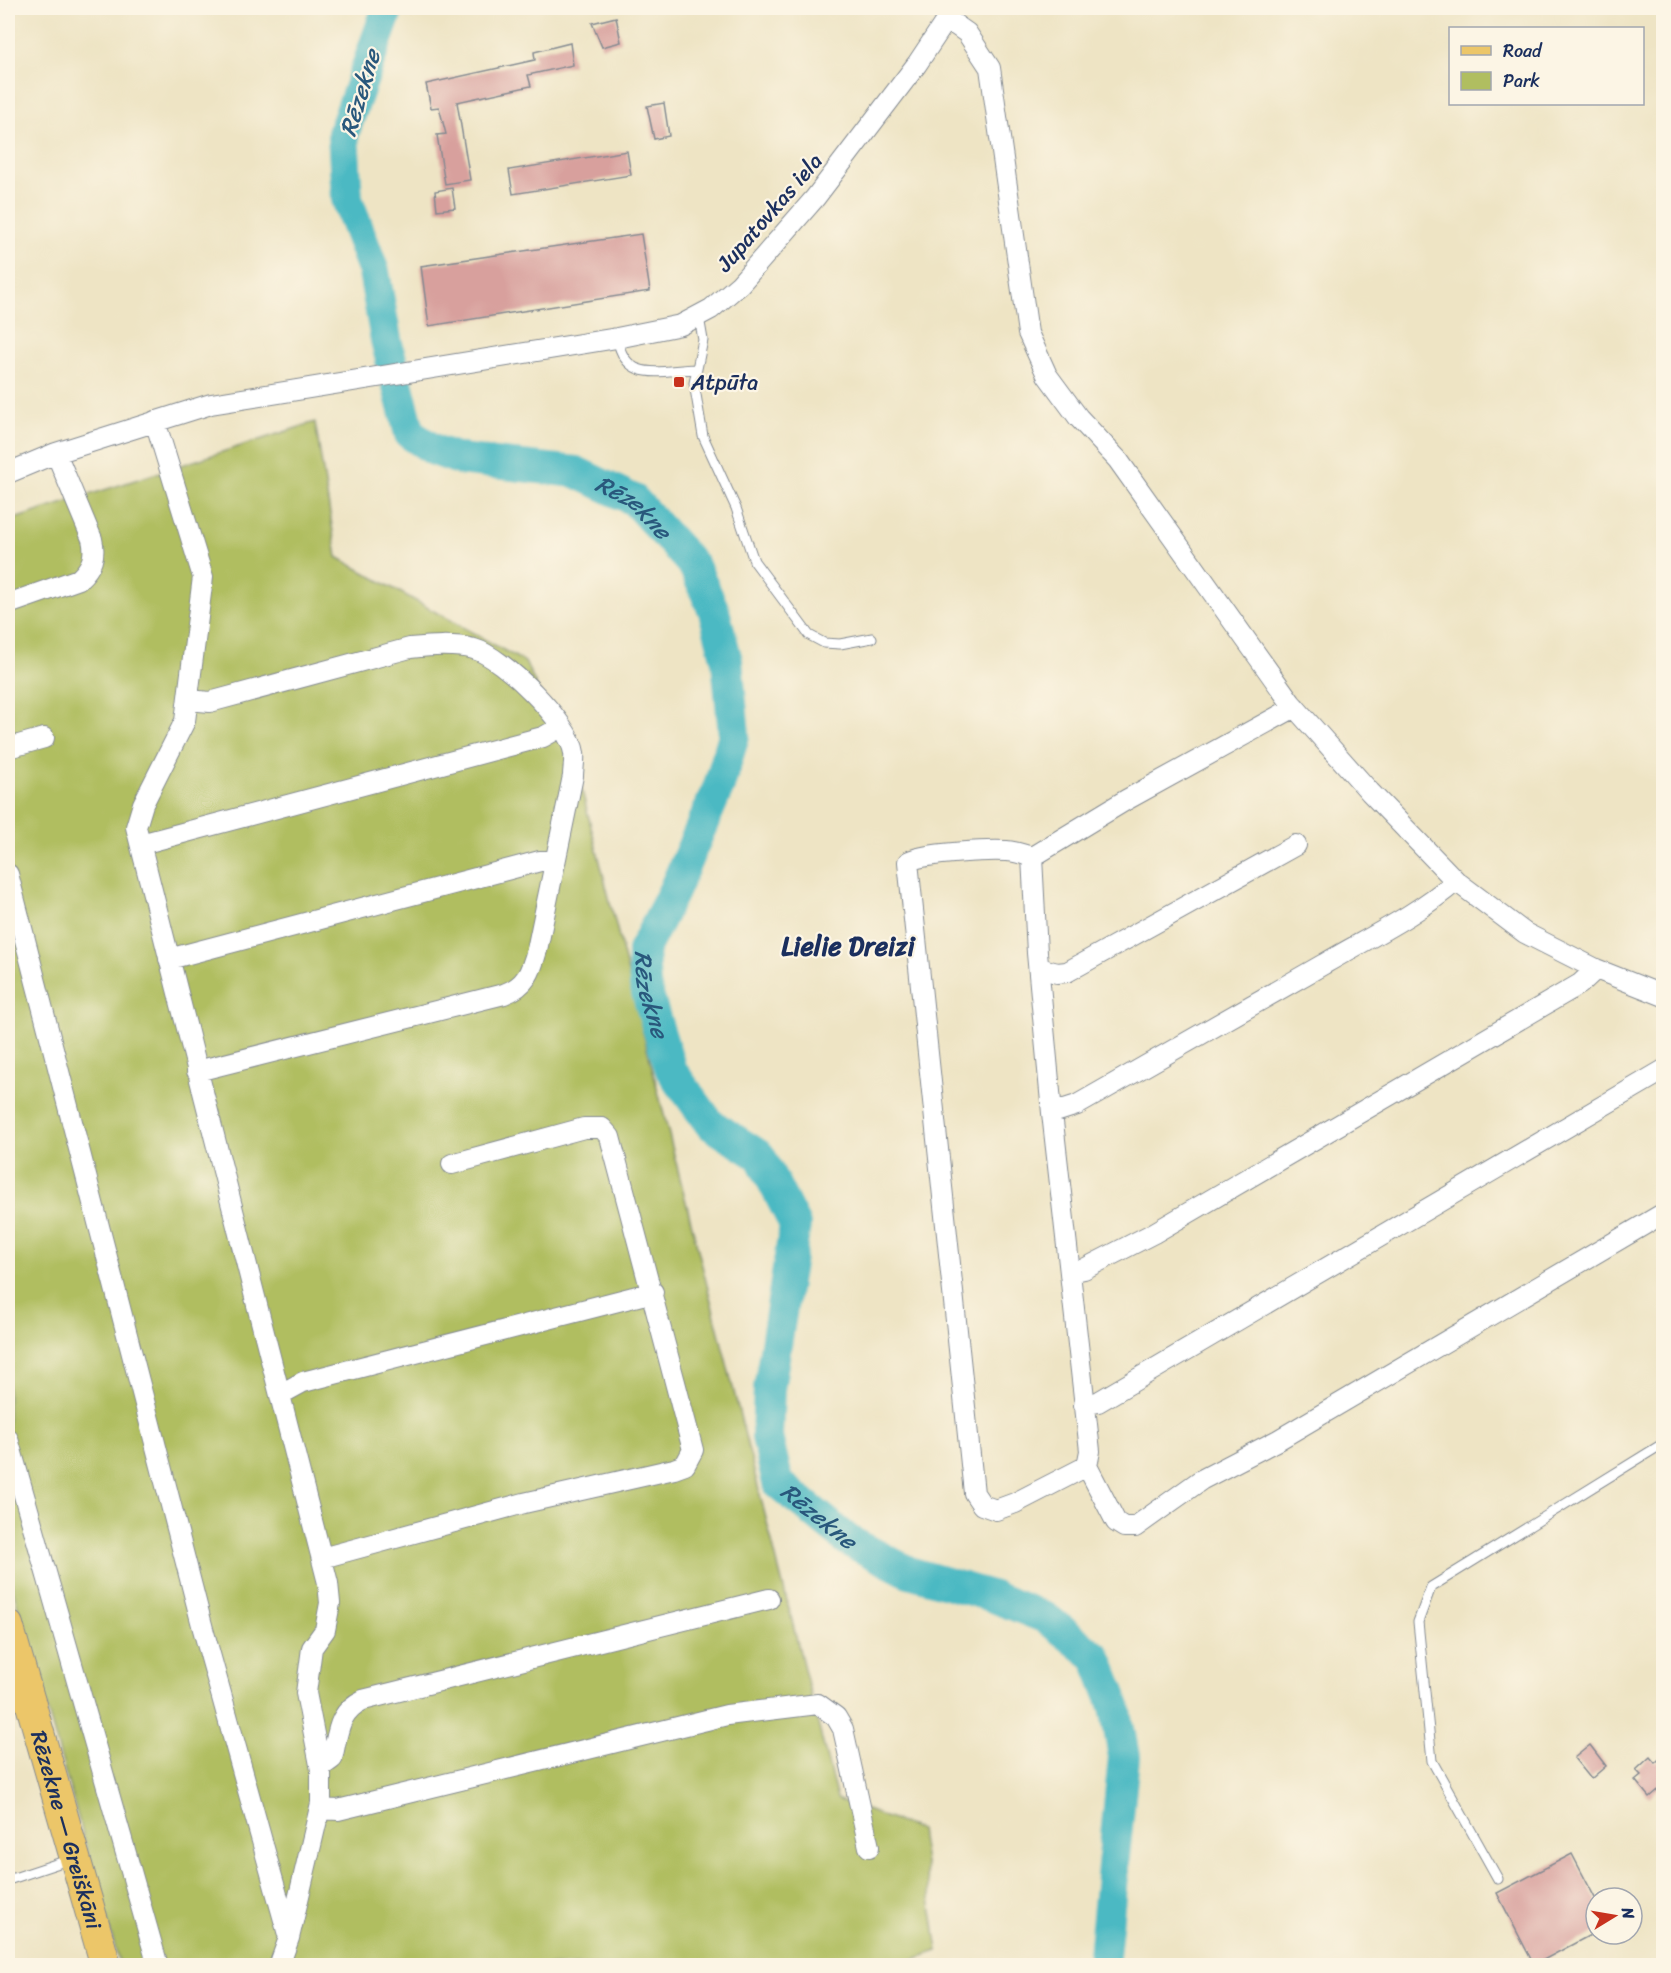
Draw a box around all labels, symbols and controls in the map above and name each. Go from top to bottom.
legend [1449,27,1644,105]
text: Road [1503,35,1543,67]
water label: Rēzekne [327,42,394,142]
text: Park [1503,65,1540,97]
street label: Jupatovkas iela [705,144,833,282]
place label: Atpūta [690,363,758,402]
marker: Atpūta [672,375,686,389]
water label: Rēzekne [588,463,684,552]
district label: Lielie Dreizi [781,923,917,969]
water label: Rēzekne [622,950,682,1046]
water label: Rēzekne [771,1472,868,1562]
street label: Rēzekne — Greiškāni [19,1726,114,1935]
north arrow [1584,1886,1644,1946]
text: N [1613,1904,1644,1922]

